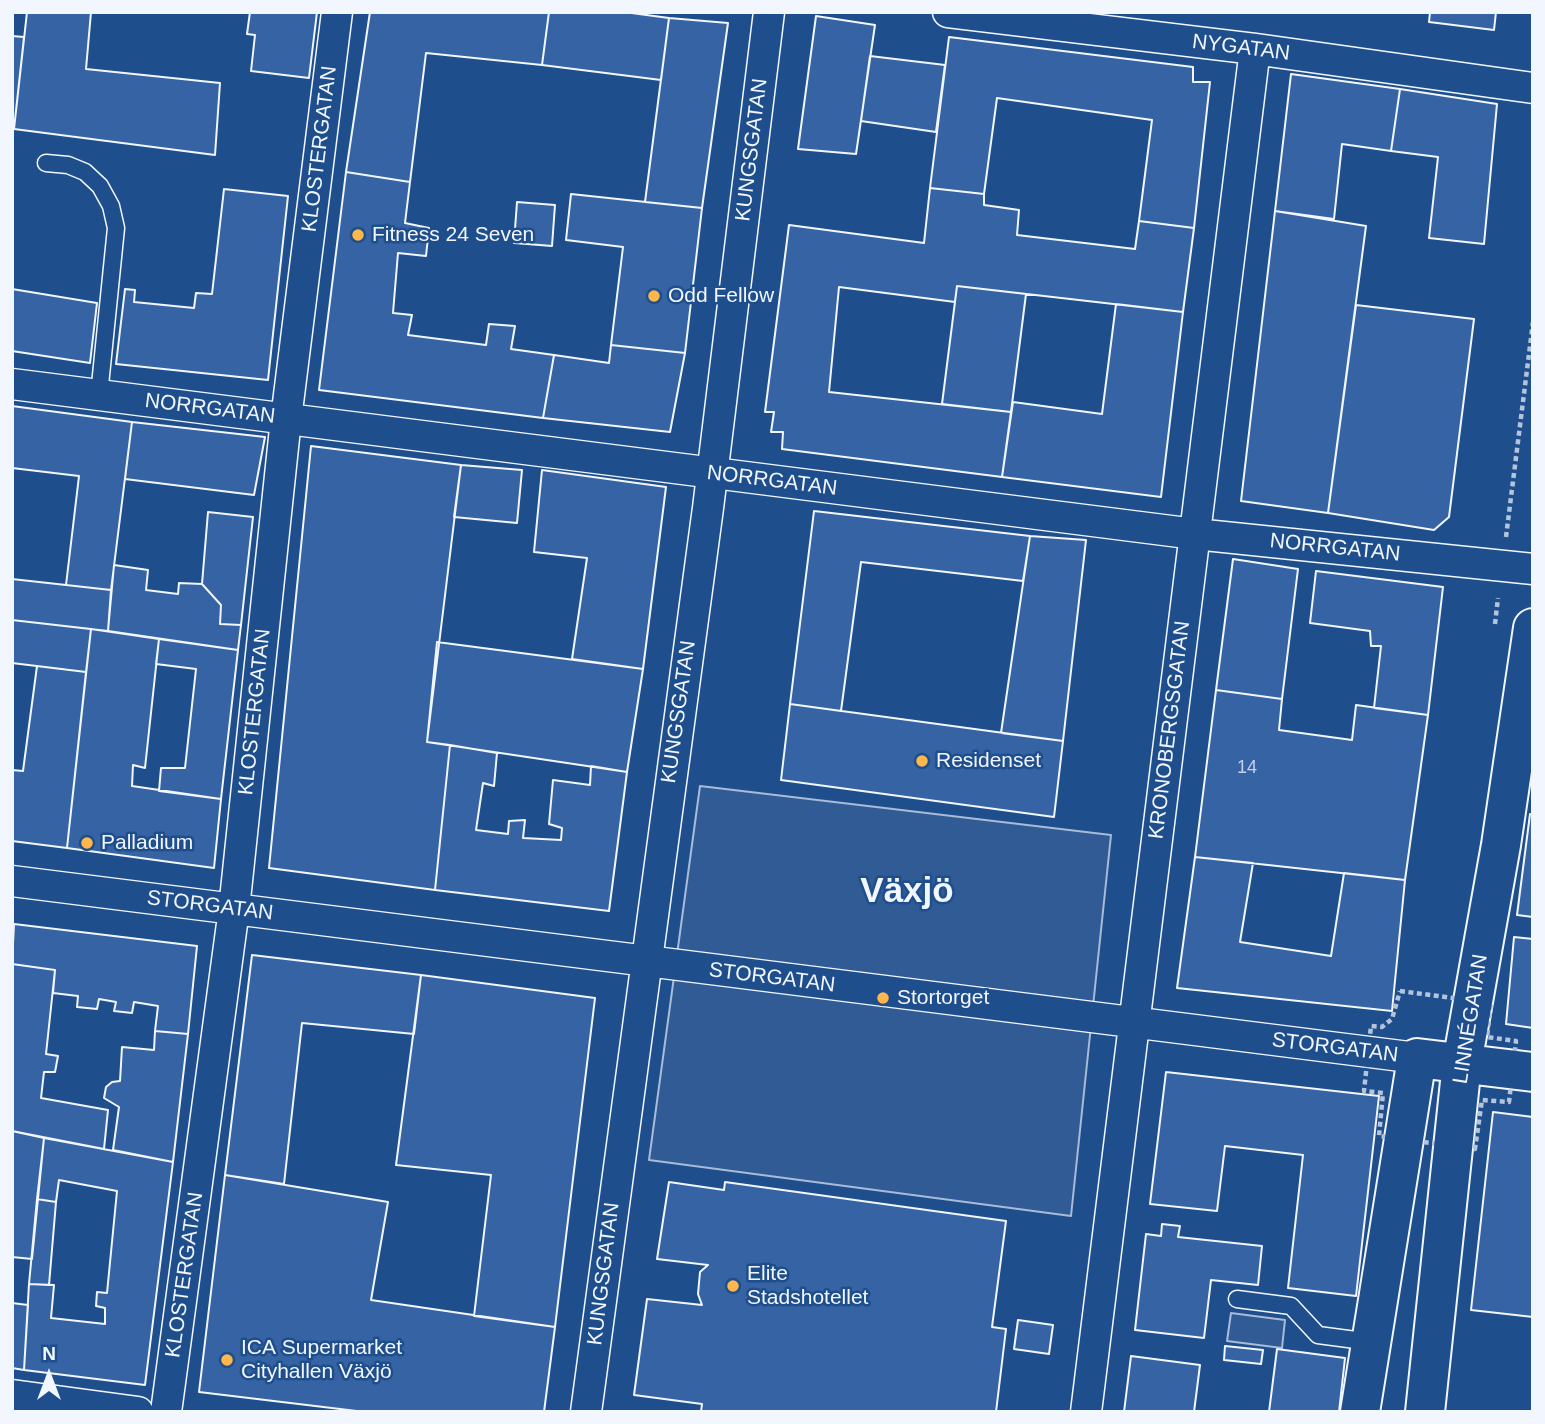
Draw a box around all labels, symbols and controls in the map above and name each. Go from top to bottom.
street label: NYGATAN [1191,29,1291,67]
street label: KLOSTERGATAN [297,64,343,234]
street label: KUNGSGATAN [731,77,773,223]
place label: Fitness 24 Seven [372,222,534,248]
marker: Fitness 24 Seven [350,227,366,243]
place label: Odd Fellow [668,283,774,309]
marker: Odd Fellow [646,288,662,304]
street label: NORRGATAN [143,389,277,429]
street label: NORRGATAN [705,461,839,501]
street label: NORRGATAN [1269,529,1401,567]
street label: KRONOBERGSGATAN [1144,619,1196,841]
street label: KLOSTERGATAN [234,628,276,796]
street label: KUNGSGATAN [657,639,701,785]
place label: Residenset [936,748,1041,774]
marker: Residenset [914,753,930,769]
house number: 14 [1237,757,1257,779]
place label: Palladium [101,830,193,856]
marker: Palladium [79,835,95,851]
district label: Växjö [860,871,954,913]
street label: STORGATAN [145,886,275,926]
street label: LINNÉGATAN [1448,952,1494,1086]
street label: STORGATAN [707,958,837,998]
place label: Stortorget [897,985,989,1011]
marker: Stortorget [875,990,891,1006]
street label: STORGATAN [1270,1028,1400,1068]
street label: KLOSTERGATAN [161,1190,209,1360]
street label: KUNGSGATAN [583,1201,625,1347]
place label: Elite Stadshotellet [747,1261,868,1311]
marker: Elite Stadshotellet [725,1278,741,1294]
place label: ICA Supermarket Cityhallen Växjö [241,1335,402,1385]
north arrow [14,1340,84,1410]
text: N [42,1343,56,1364]
marker: ICA Supermarket Cityhallen Växjö [219,1352,235,1368]

